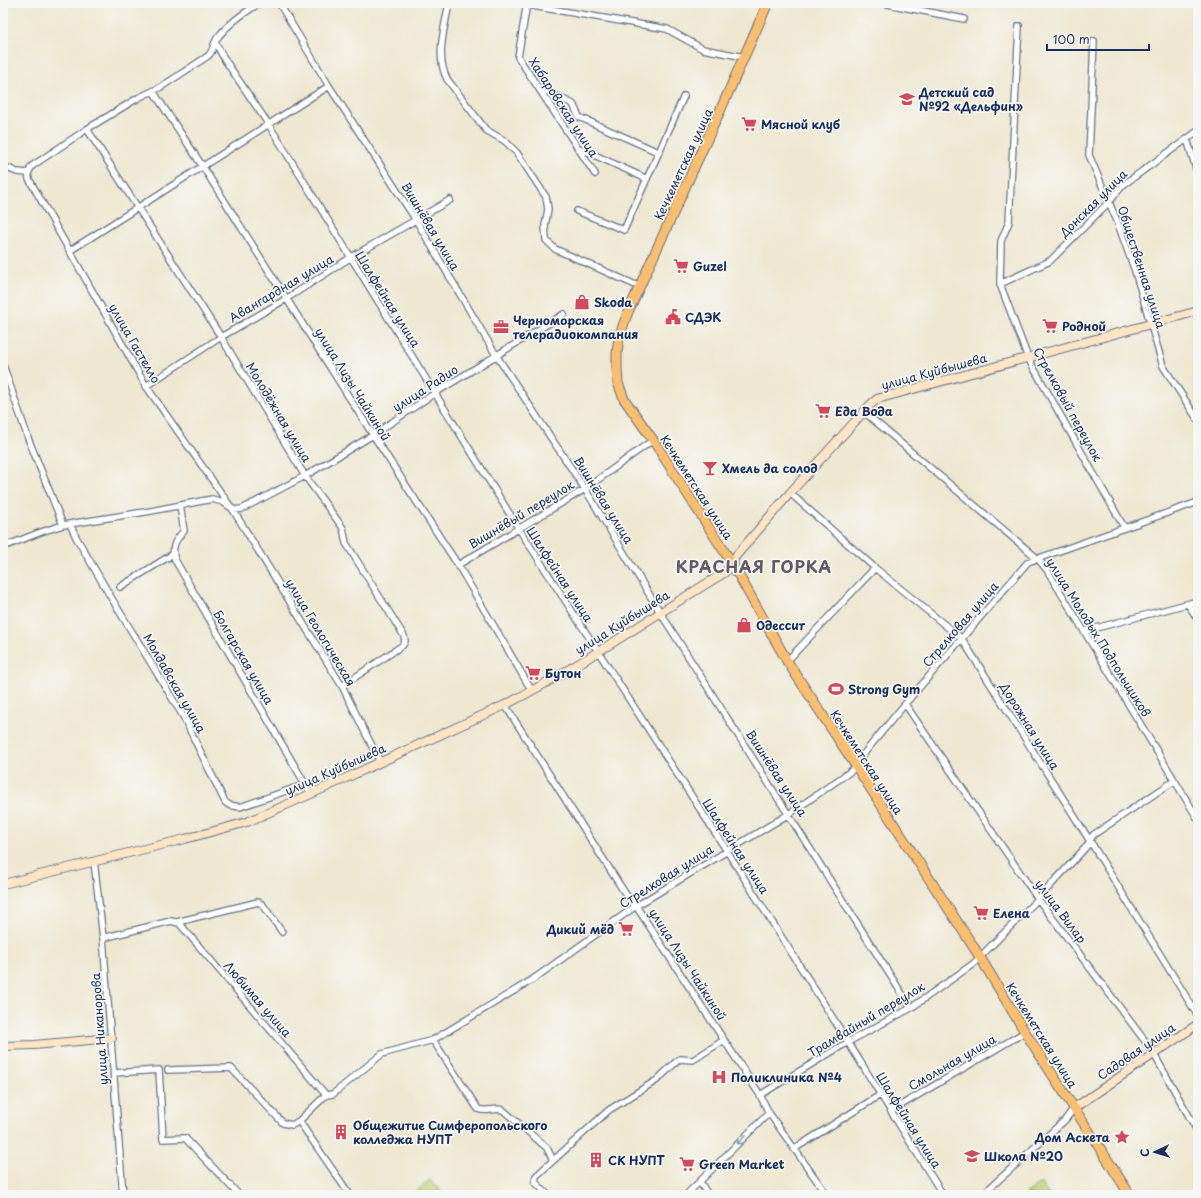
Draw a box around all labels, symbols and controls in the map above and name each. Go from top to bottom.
scale bar [1047,26,1149,52]
text: 100 m [1053,30,1090,48]
street label: Хабаровская улица [525,54,603,161]
place label: Детский сад №92 «Дельфин» [918,83,1023,115]
school or university icon: Детский сад №92 «Дельфин» [898,90,916,108]
street label: Кечкеметская улица [649,105,717,223]
supermarket icon: Мясной клуб [740,115,758,133]
place label: Мясной клуб [761,115,841,133]
street label: Донская улица [1054,165,1131,242]
street label: Вишнёвая улица [398,179,465,274]
street label: Общественная улица [1114,203,1170,331]
street label: Шалфейная улица [351,247,425,351]
street label: Авангардная улица [225,249,337,326]
supermarket icon: Guzel [672,257,690,275]
place label: Guzel [693,257,727,275]
shop icon: Skoda [573,293,591,311]
place label: Skoda [594,293,633,311]
street label: улица Гастелло [105,300,165,386]
public building icon: СДЭК [664,308,682,326]
place label: СДЭК [685,308,721,326]
place label: Черноморская телерадиокомпания [513,311,638,343]
supermarket icon: Родной [1041,317,1059,335]
place label: Родной [1062,317,1106,335]
office icon: Черноморская телерадиокомпания [492,318,510,336]
street label: улица Лизы Чайкиной [311,324,395,444]
street label: Стрелковый переулок [1029,344,1107,465]
street label: улица Куйбышева [879,348,989,394]
street label: Молодёжная улица [242,359,316,466]
street label: улица Радио [389,360,461,416]
supermarket icon: Еда Вода [814,402,832,420]
place label: Еда Вода [835,402,893,420]
street label: Кечкеметская улица [656,431,738,543]
street label: Вишнёвая улица [570,453,638,548]
bar icon: Хмель да солод [701,459,719,477]
place label: Хмель да солод [722,459,817,477]
street label: Вишнёвый переулок [465,475,578,553]
street label: Шалфейная улица [522,523,598,626]
district label: КРАСНАЯ ГОРКА [676,554,832,578]
street label: улица Молодых Подпольщиков [1042,554,1156,720]
street label: улица Геологическая [282,575,360,689]
street label: Стрелковая улица [918,577,1002,671]
street label: улица Куйбышева [571,585,673,658]
street label: Болгарская улица [210,606,279,708]
shop icon: Одессит [735,616,753,634]
place label: Одессит [756,616,806,634]
street label: Молдавская улица [139,630,211,736]
supermarket icon: Бутон [524,664,542,682]
place label: Бутон [545,664,581,682]
street label: Дорожная улица [995,678,1064,773]
sports icon: Strong Gym [827,680,845,698]
place label: Strong Gym [848,680,920,698]
street label: Кечкеметская улица [826,706,908,818]
street label: Вишнёвая улица [742,726,812,820]
street label: улица Куйбышева [282,738,389,799]
street label: Шалфейная улица [698,795,774,898]
street label: Стрелковая улица [616,840,717,912]
street label: улица Вилар [1031,875,1091,947]
street label: улица Лизы Чайкиной [645,904,731,1024]
supermarket icon: Елена [972,904,990,922]
place label: Елена [993,904,1030,922]
place label: Дикий мёд [546,920,614,938]
supermarket icon: Дикий мёд [617,920,635,938]
street label: Любимая улица [220,957,296,1041]
street label: улица Никанорова [86,972,112,1086]
street label: Трамвайный переулок [804,976,929,1061]
street label: Кечкеметская улица [1002,979,1082,1092]
street label: Садовая улица [1094,1018,1179,1084]
street label: Смольная улица [905,1029,1000,1094]
hospital icon: Поликлиника №4 [710,1068,728,1086]
place label: Поликлиника №4 [731,1068,842,1086]
street label: Шалфейная улица [872,1068,946,1172]
place label: Общежитие Симферопольского колледжа НУПТ [353,1116,548,1148]
building icon: Общежитие Симферопольского колледжа НУПТ [332,1123,350,1141]
place label: Дом Аскета [1034,1128,1111,1146]
place icon: Дом Аскета [1113,1128,1131,1146]
north arrow [1135,1132,1175,1172]
one-way arrow [737,1135,746,1145]
school or university icon: Школа №20 [963,1147,981,1165]
place label: Школа №20 [984,1147,1063,1165]
text: С [1136,1148,1153,1157]
building icon: СК НУПТ [587,1151,605,1169]
place label: СК НУПТ [608,1151,666,1169]
supermarket icon: Green Market [678,1155,696,1173]
place label: Green Market [699,1155,785,1173]

